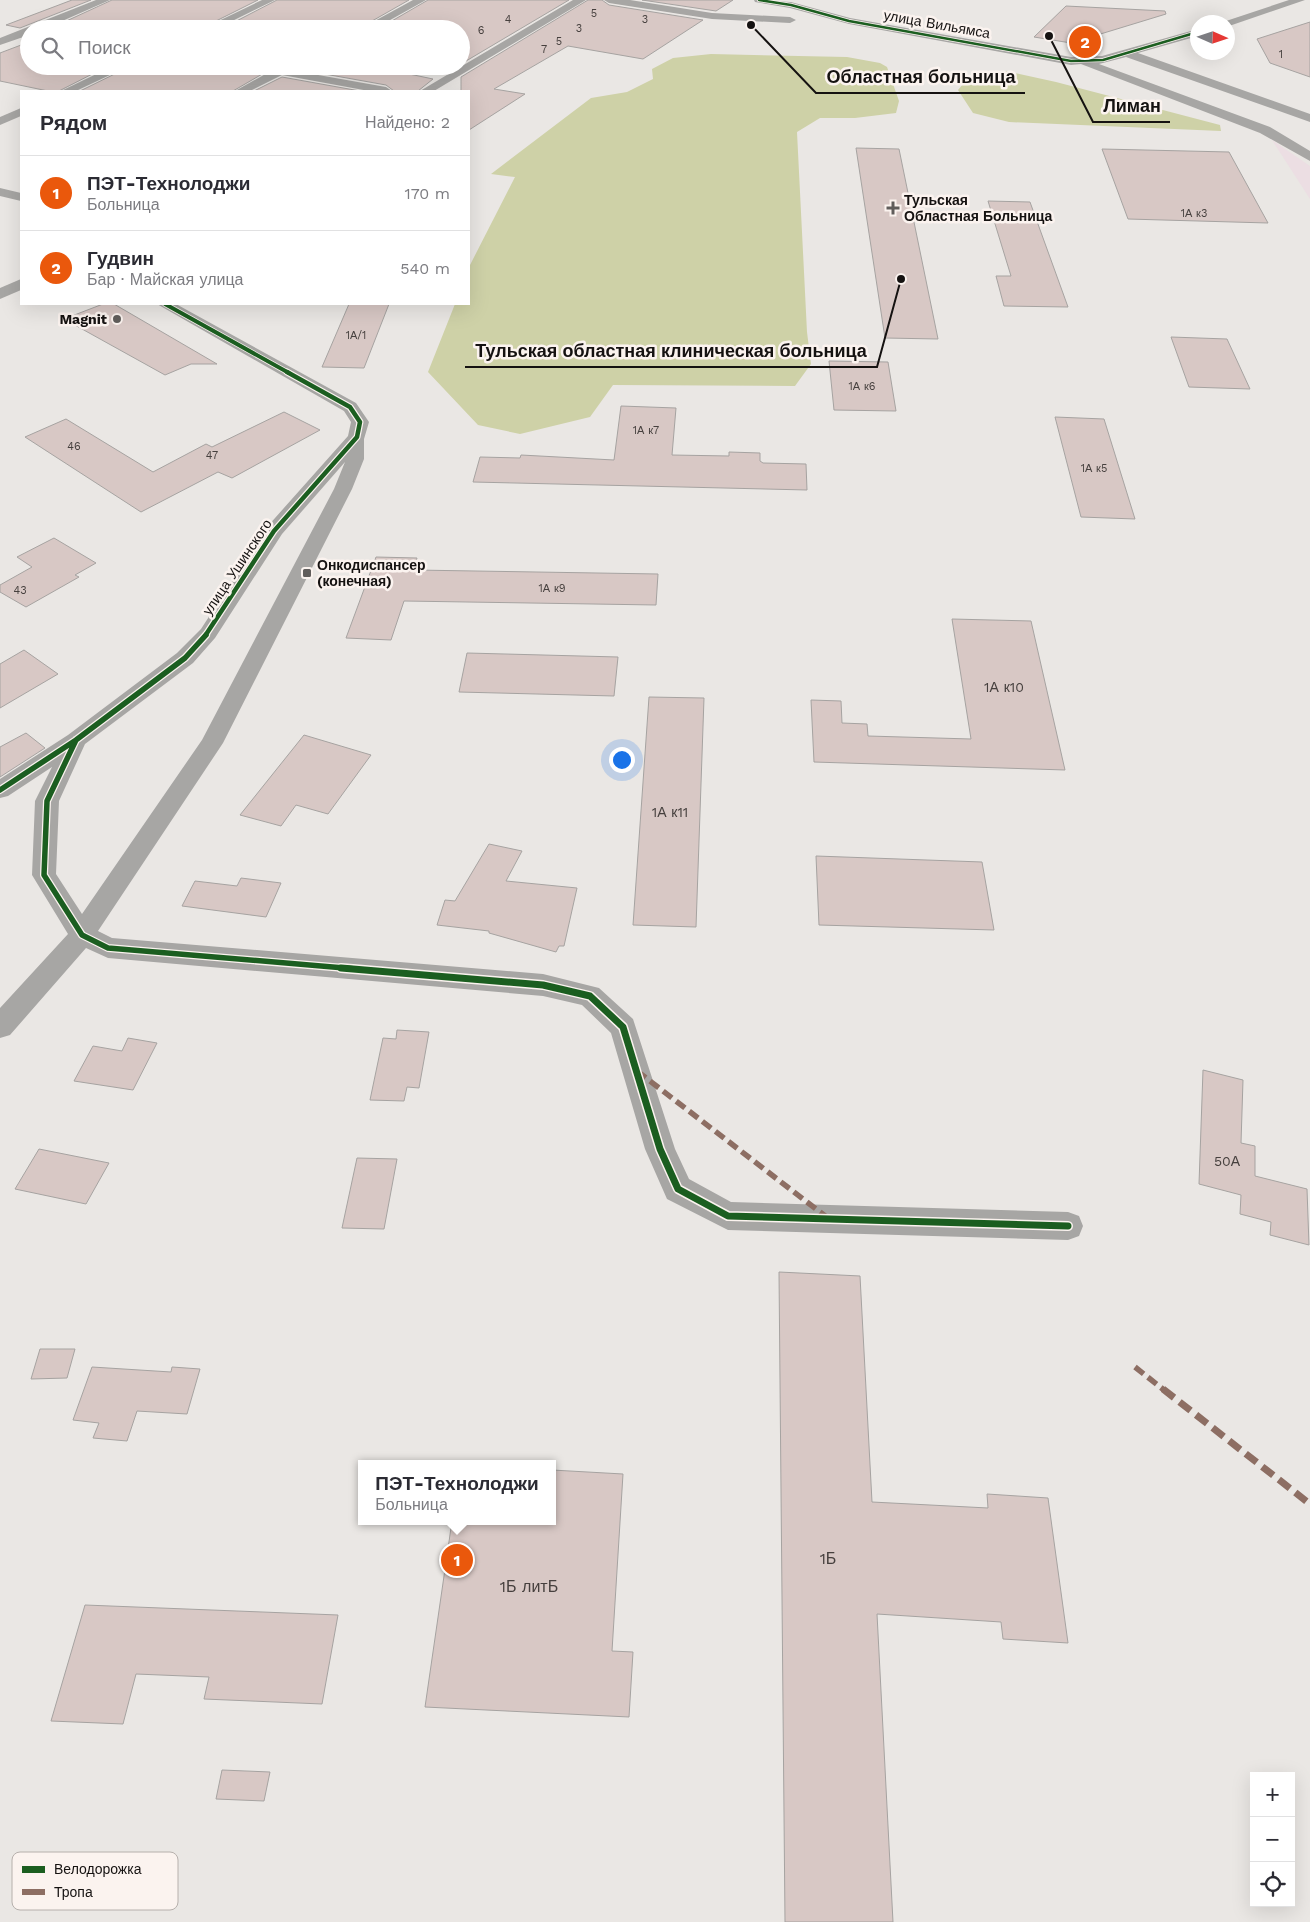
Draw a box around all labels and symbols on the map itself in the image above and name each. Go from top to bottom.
house number: 5 [591,7,597,20]
street label: улица Вильямса [882,7,992,41]
house number: 4 [505,13,512,26]
house number: 3 [642,13,648,26]
north arrow [1190,15,1235,60]
house number: 3 [576,22,582,35]
pin: 2 [1069,23,1101,61]
house number: 6 [478,24,485,37]
house number: 5 [556,35,562,48]
house number: 7 [541,43,547,56]
house number: 1 [1279,48,1283,61]
callout: Областная больница [816,60,1025,93]
text: Областная больница [827,66,1016,87]
callout: Лиман [1093,89,1170,122]
text: Лиман [1103,95,1161,116]
place label: Тульская Областная Больница [904,192,1053,224]
marker: Тульская Областная Больница [886,201,900,215]
house number: 1А к3 [1181,207,1207,220]
place label: Magnit [59,311,107,327]
marker: Magnit [111,313,123,325]
house number: 1А/1 [346,329,366,342]
callout: Тульская областная клиническая больница [465,334,877,367]
text: Тульская областная клиническая больница [475,340,868,361]
house number: 1А к6 [849,380,876,393]
house number: 1А к7 [633,424,659,437]
house number: 46 [67,440,81,453]
house number: 47 [206,449,218,462]
house number: 1А к5 [1081,462,1107,475]
street label: улица Ушинского [199,516,275,618]
place label: Онкодиспансер (конечная) [317,557,426,589]
marker: Онкодиспансер (конечная) [301,567,313,579]
house number: 1А к9 [539,582,566,595]
house number: 43 [13,584,27,597]
house number: 1А к10 [984,679,1024,695]
your location [609,747,635,773]
house number: 1А к11 [652,804,688,820]
house number: 50А [1214,1153,1241,1169]
pin: 1 [441,1541,473,1579]
house number: 1Б [820,1549,836,1568]
house number: 1Б литБ [500,1577,558,1596]
legend [12,1852,178,1910]
text: Велодорожка [54,1861,142,1877]
text: Тропа [54,1884,93,1900]

